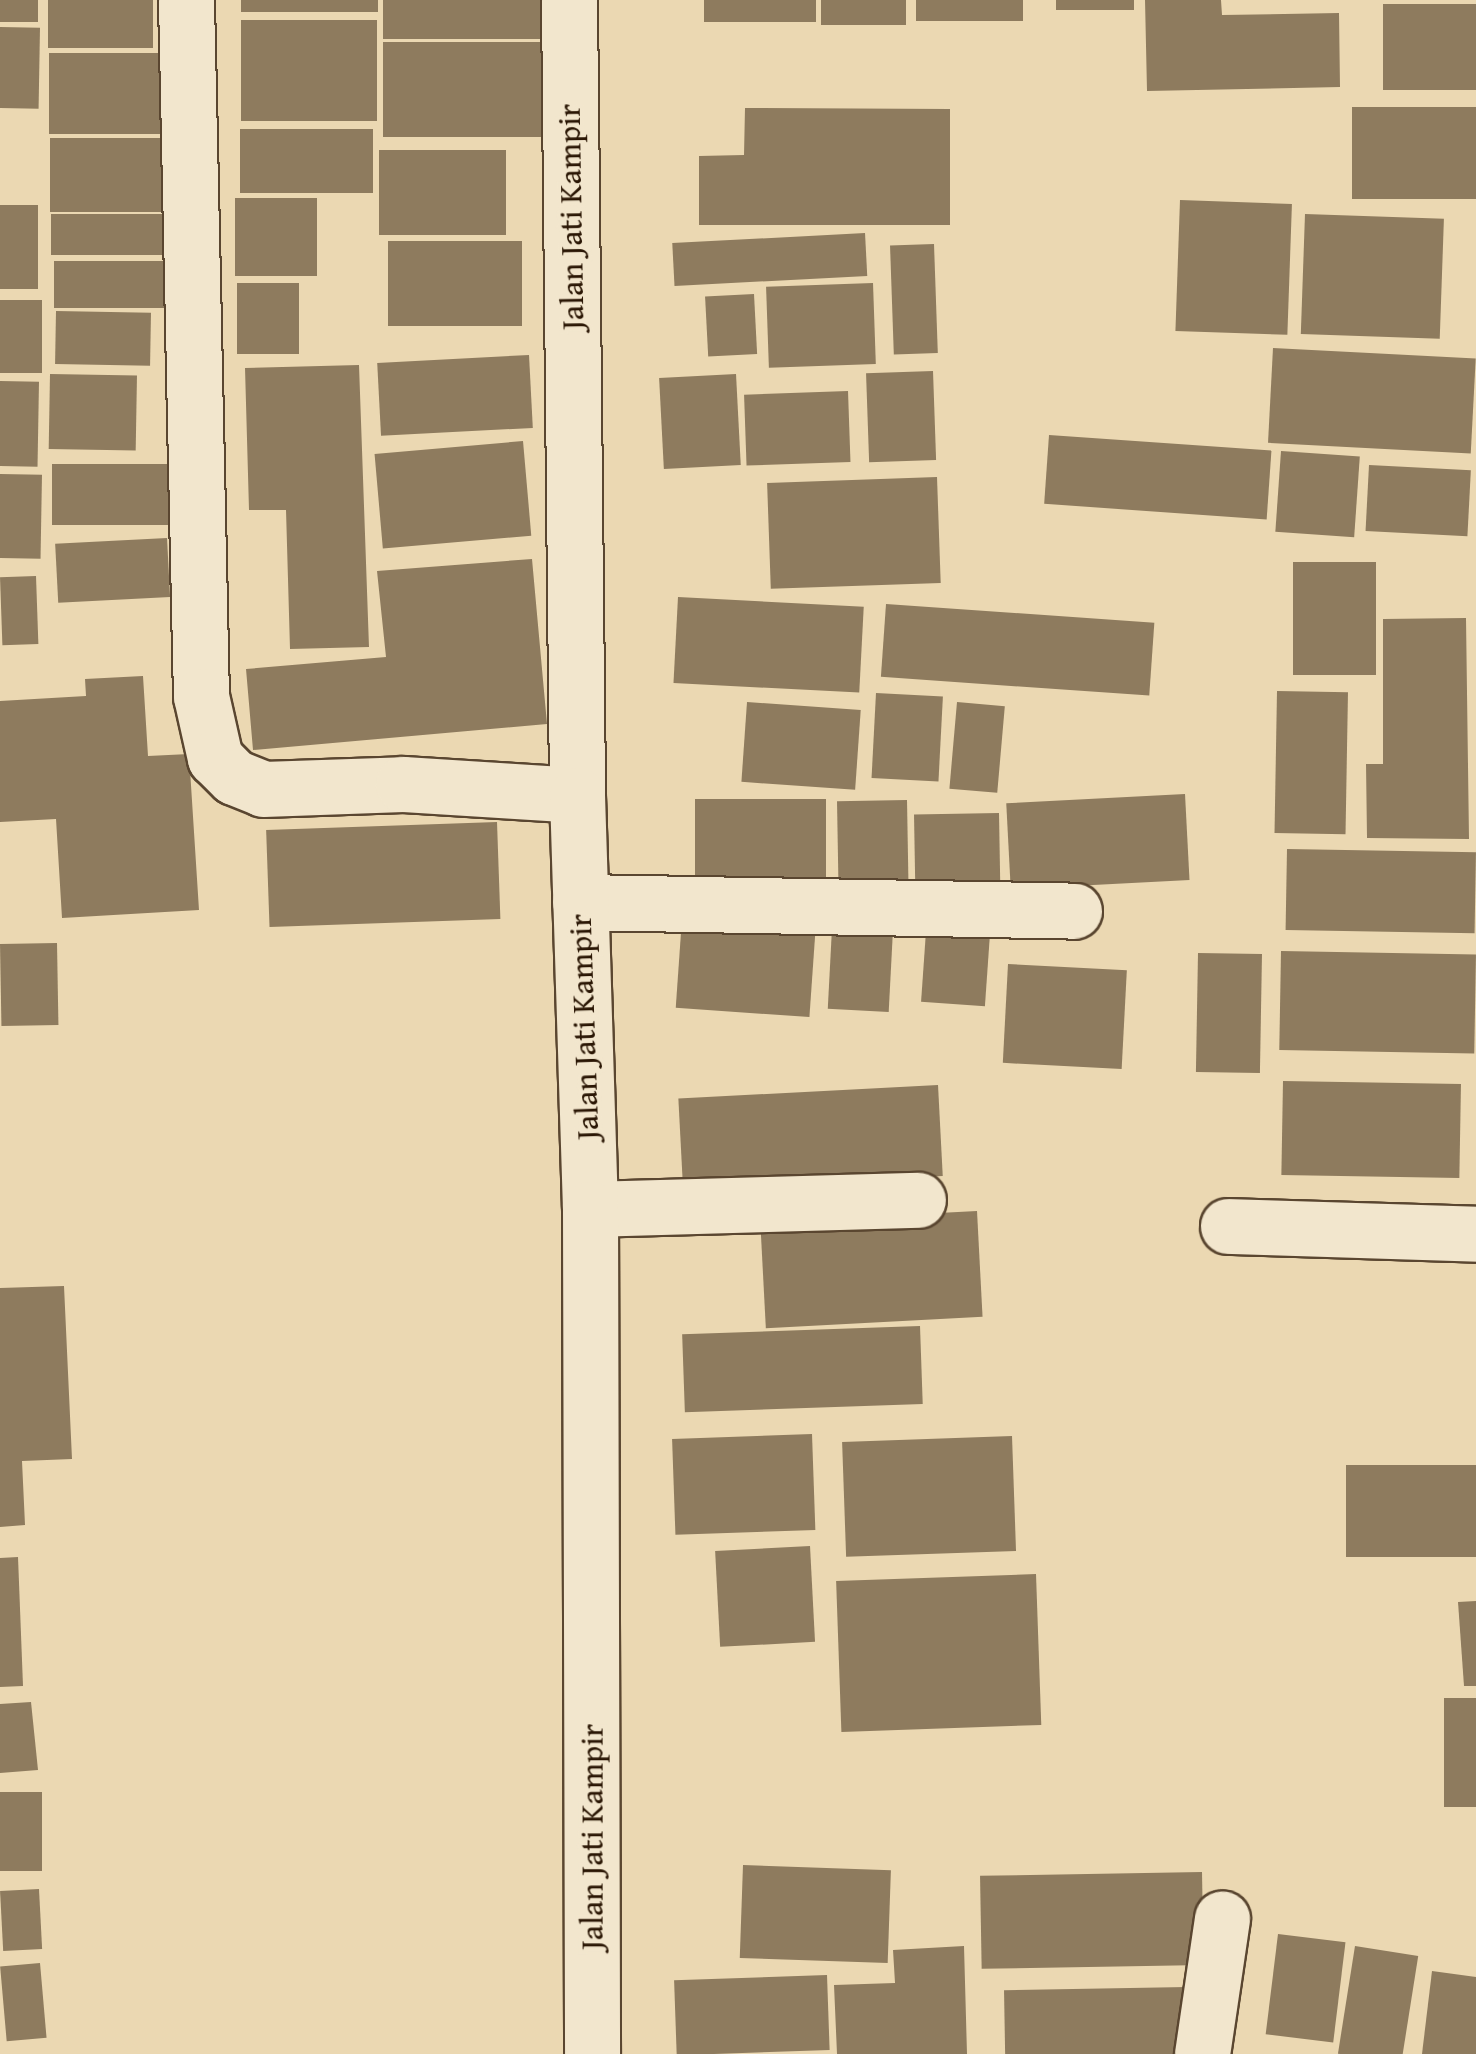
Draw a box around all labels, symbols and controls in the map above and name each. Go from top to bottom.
street label: Jalan Jati Kampir [550,103,592,331]
street label: Jalan Jati Kampir [561,913,607,1141]
street label: Jalan Jati Kampir [573,1724,611,1950]

